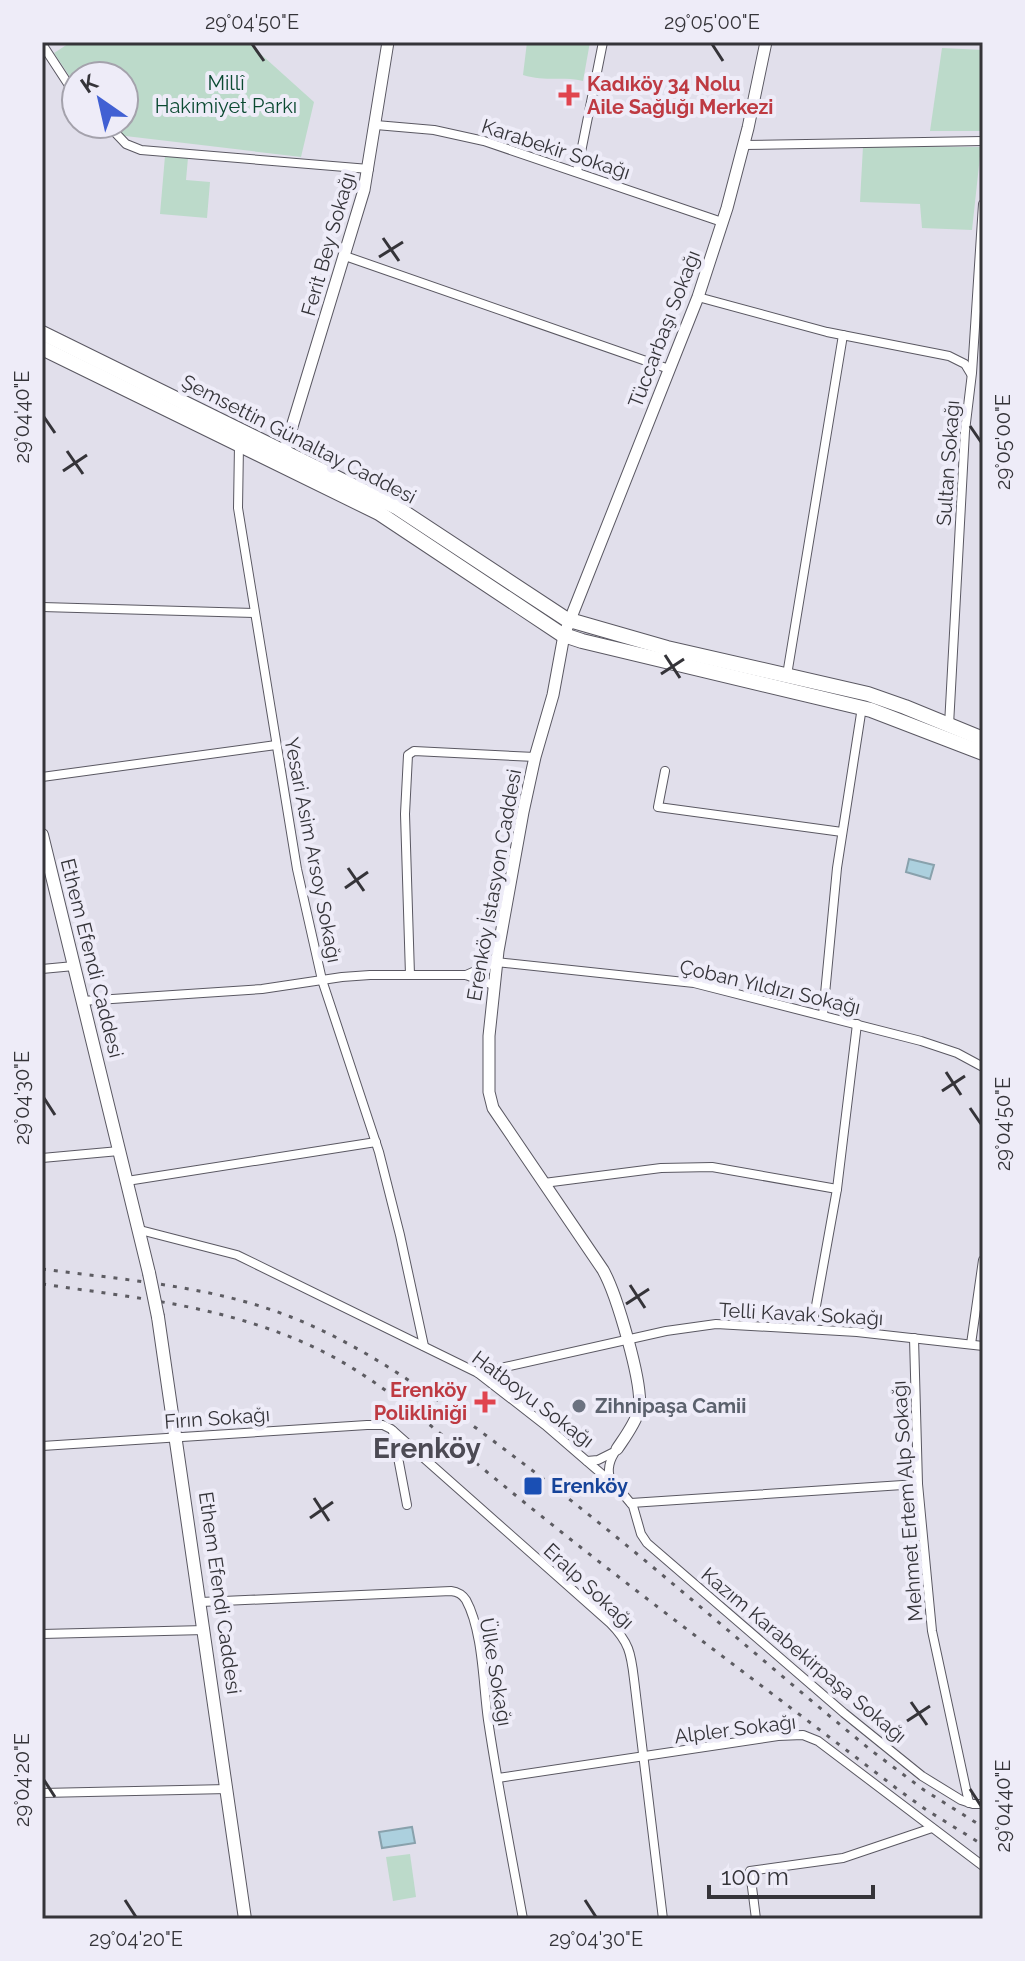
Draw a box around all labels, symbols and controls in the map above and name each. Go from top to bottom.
text: 29°04'50"E [205,10,299,34]
text: 29°05'00"E [664,10,760,34]
north arrow [60,60,140,140]
text: K [75,68,102,98]
park label: Millî Hakimiyet Parkı [155,71,297,118]
place label: Kadıköy 34 Nolu Aile Sağlığı Merkezi [587,72,773,119]
marker: Kadıköy 34 Nolu Aile Sağlığı Merkezi [558,84,580,106]
street label: Karabekir Sokağı [479,114,633,184]
street label: Ferit Bey Sokağı [296,169,360,319]
street label: Tüccarbaşı Sokağı [623,247,705,411]
street label: Şemsettin Günaltay Caddesi [178,369,420,509]
text: 29°04'40"E [10,370,34,464]
text: 29°05'00"E [991,394,1015,490]
street label: Sultan Sokağı [932,399,964,527]
street label: Yesari Asim Arsoy Sokağı [279,735,347,965]
street label: Erenköy İstasyon Caddesi [461,767,526,1003]
street label: Ethem Efendi Caddesi [56,856,128,1060]
street label: Çoban Yıldızı Sokağı [677,955,863,1019]
text: 29°04'30"E [10,1051,34,1145]
text: 29°04'50"E [991,1077,1015,1171]
street label: Telli Kavak Sokağı [718,1298,884,1330]
street label: Hatboyu Sokağı [467,1345,599,1453]
place label: Erenköy Polikliniği [374,1378,467,1425]
street label: Mehmet Ertem Alp Sokağı [887,1380,927,1622]
marker: Erenköy Polikliniği [474,1391,496,1413]
place label: Zihnipaşa Camii [595,1394,746,1418]
marker: Zihnipaşa Camii [570,1397,588,1415]
street label: Fırın Sokağı [163,1402,271,1434]
district label: Erenköy [373,1432,481,1465]
place label: Erenköy [551,1474,628,1498]
marker: Erenköy [522,1475,544,1497]
street label: Ethem Efendi Caddesi [194,1490,246,1696]
street label: Eralp Sokağı [539,1538,639,1634]
street label: Kazım Karabekirpaşa Sokağı [697,1562,911,1748]
street label: Ülke Sokağı [475,1616,517,1728]
street label: Alpler Sokağı [673,1710,797,1748]
text: 29°04'20"E [10,1733,34,1827]
text: 29°04'40"E [991,1759,1015,1853]
scale bar [709,1849,873,1899]
text: 100 m [721,1862,789,1891]
text: 29°04'20"E [89,1927,183,1951]
text: 29°04'30"E [549,1927,643,1951]

